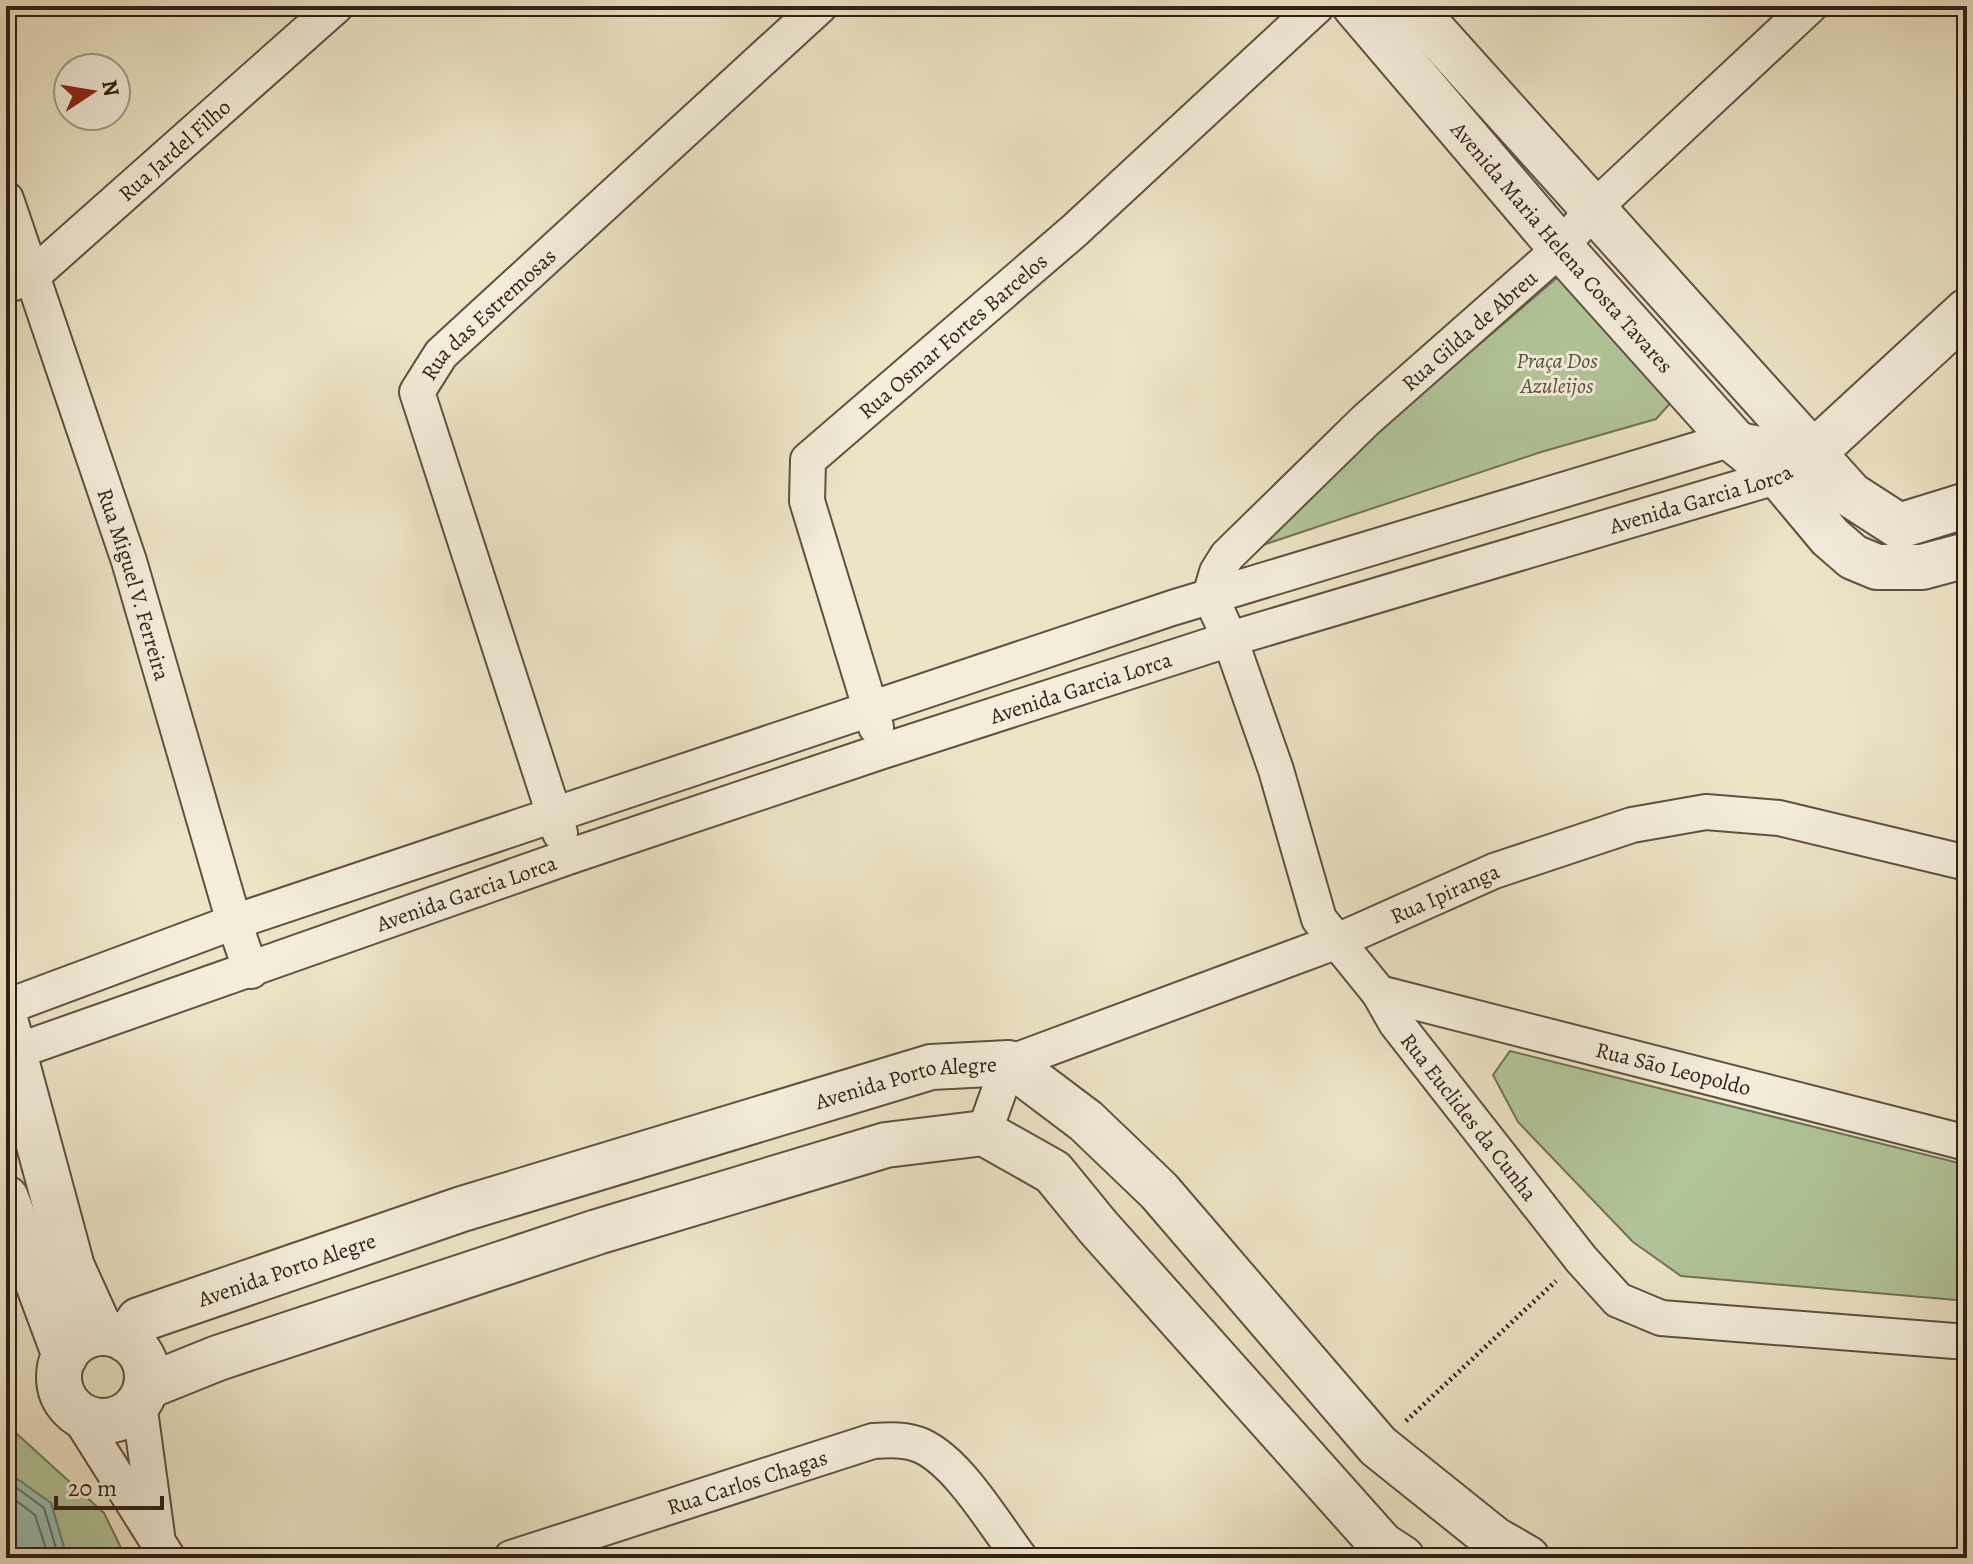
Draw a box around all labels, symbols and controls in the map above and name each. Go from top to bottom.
north arrow [52,52,132,132]
text: N [94,77,127,99]
street label: Rua Jardel Filho [112,92,237,208]
street label: Avenida Maria Helena Costa Tavares [1443,115,1680,380]
street label: Rua das Estremosas [414,242,563,386]
street label: Rua Osmar Fortes Barcelos [852,247,1054,426]
street label: Rua Gilda de Abreu [1395,263,1544,398]
park label: Praça Dos Azuleijos [1516,346,1598,401]
street label: Avenida Garcia Lorca [1605,457,1799,542]
street label: Rua Miguel V. Ferreira [89,484,177,685]
street label: Avenida Garcia Lorca [985,645,1176,732]
street label: Avenida Garcia Lorca [371,848,562,940]
street label: Rua Ipiranga [1386,856,1505,931]
street label: Rua Euclides da Cunha [1393,1027,1544,1208]
street label: Rua São Leopoldo [1593,1035,1754,1103]
street label: Avenida Porto Alegre [811,1050,997,1118]
street label: Avenida Porto Alegre [193,1226,380,1315]
street label: Rua Carlos Chagas [663,1443,831,1523]
scale bar [56,1460,162,1510]
text: 20 m [68,1472,117,1504]

